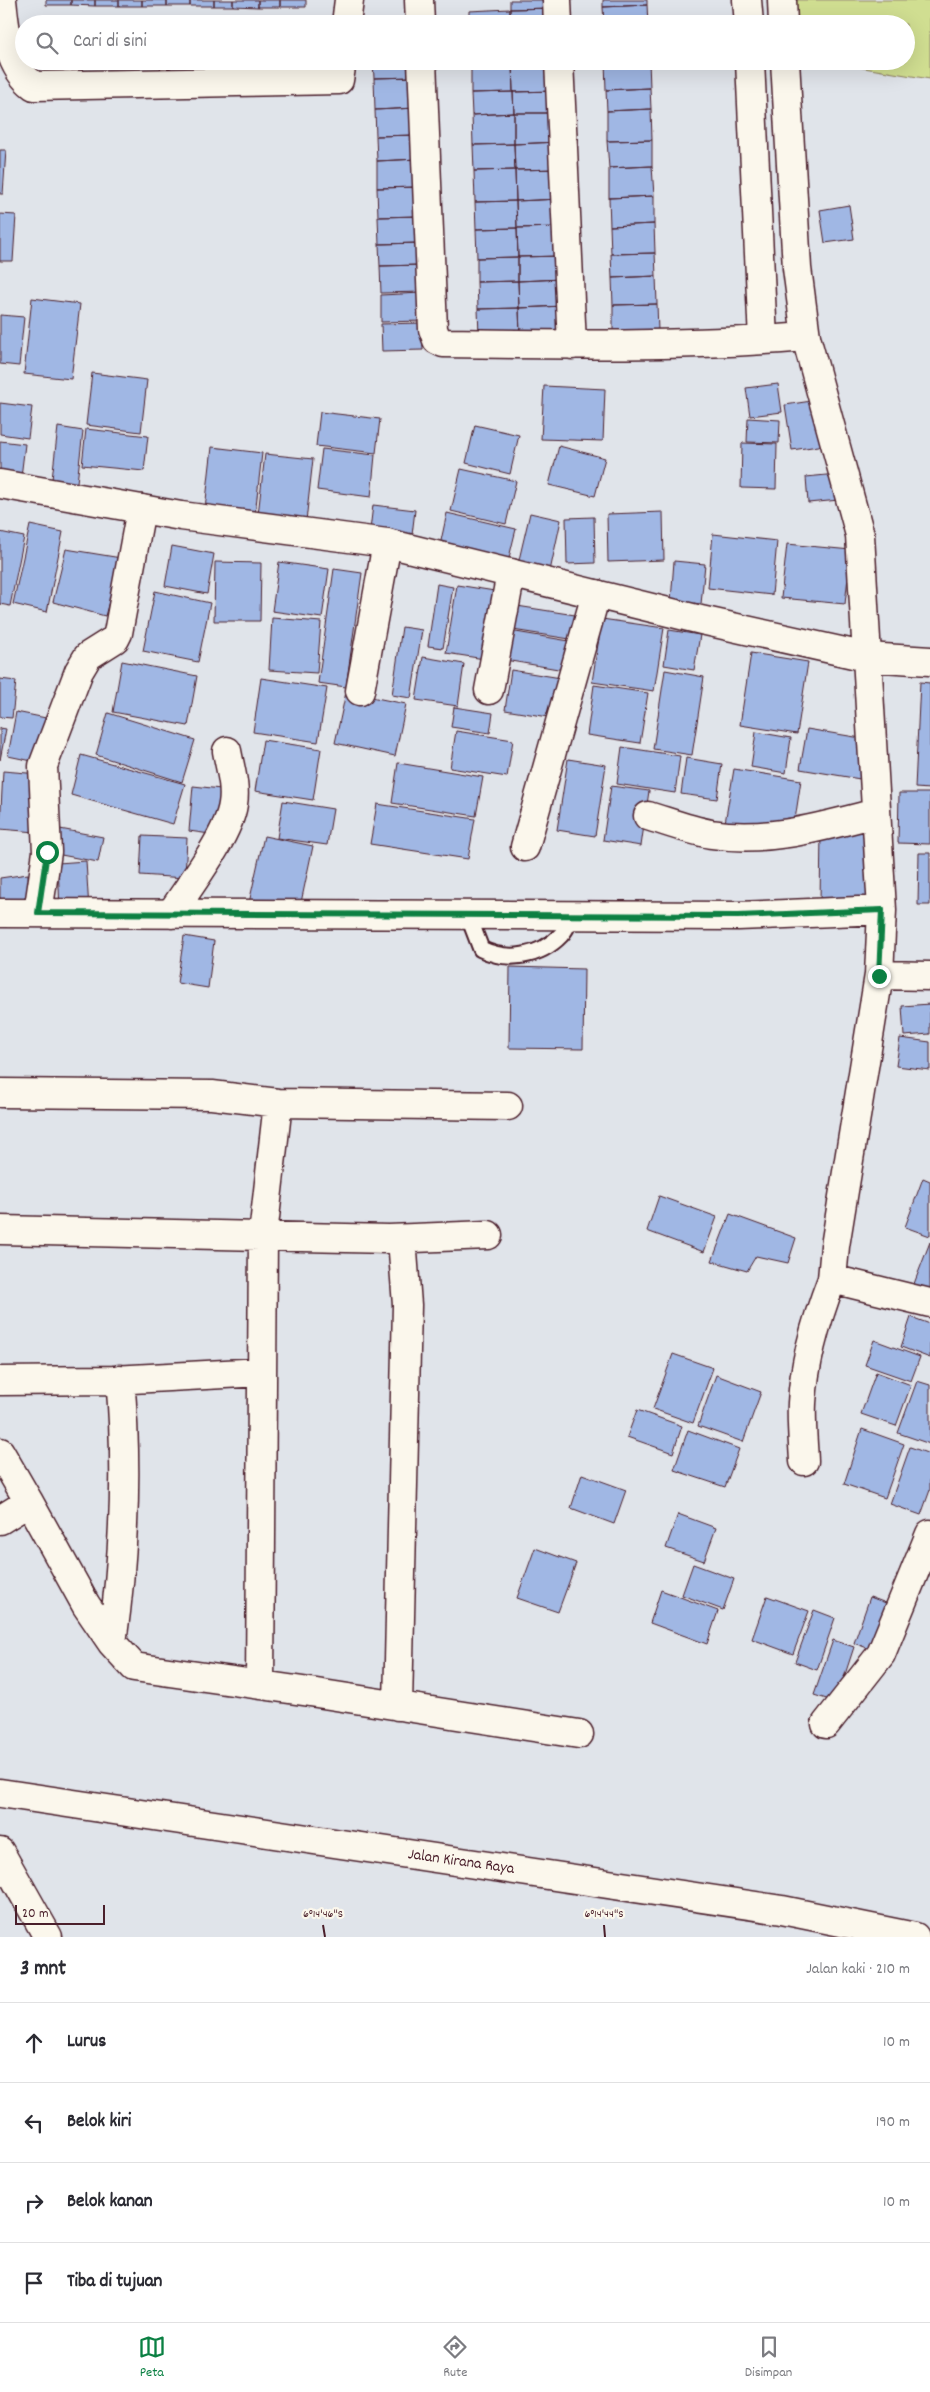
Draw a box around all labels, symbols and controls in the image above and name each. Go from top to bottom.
search box [15,15,915,70]
icon: search [33,29,61,57]
text: Cari di sini [73,29,147,56]
route start [36,841,59,864]
route end [868,965,891,988]
street label: Jalan Kirana Raya [406,1843,516,1881]
scale bar [15,1902,105,1925]
text: 20 m [22,1904,49,1924]
text: 6°14'46"S [303,1906,343,1923]
text: 6°14'44"S [584,1906,624,1923]
text: 3 mnt [20,1955,66,1985]
text: Jalan kaki · 210 m [806,1958,910,1981]
icon: ahead [20,2029,48,2057]
text: Lurus [67,2029,106,2056]
text: 10 m [883,2031,910,2054]
icon: left [20,2109,48,2137]
text: Belok kiri [67,2109,131,2136]
text: 190 m [876,2111,910,2134]
icon: right [20,2189,48,2217]
text: Belok kanan [67,2189,153,2216]
text: 10 m [883,2191,910,2214]
icon: arrive [20,2269,48,2297]
text: Tiba di tujuan [67,2269,162,2296]
tab: Peta [138,2333,166,2383]
tab: Rute [441,2333,469,2383]
tab: Disimpan [745,2333,792,2383]

